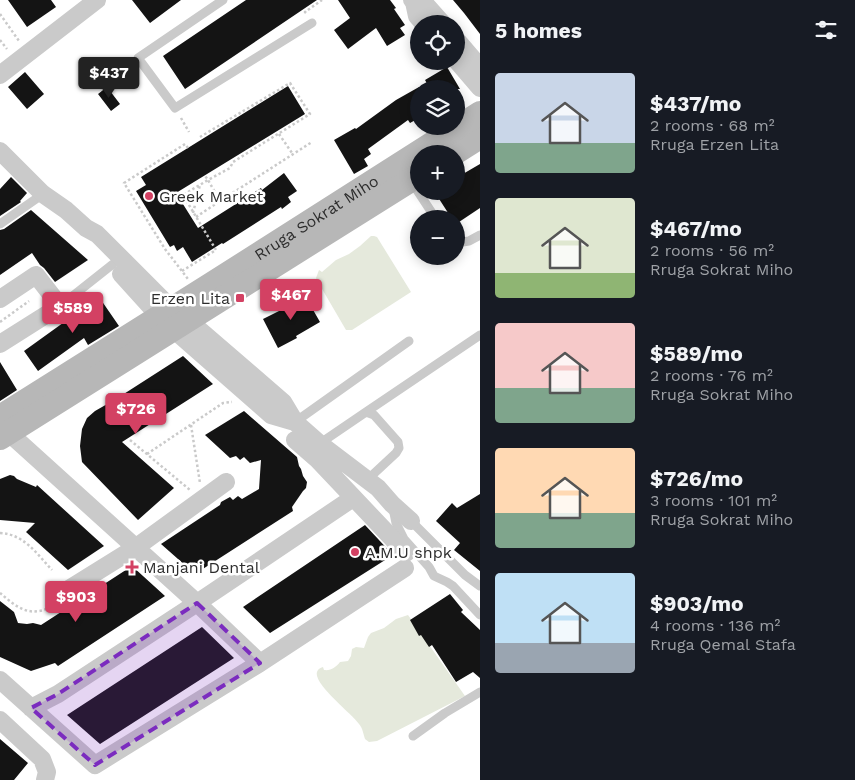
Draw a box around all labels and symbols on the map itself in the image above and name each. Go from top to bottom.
pin: $437 [79,56,139,99]
street label: Rruga Sokrat Miho [251,171,382,264]
place label: Greek Market [159,187,263,206]
marker: Greek Market [143,190,155,202]
pin: $467 [261,278,321,321]
place label: Erzen Lita [151,289,230,308]
pin: $589 [43,292,103,334]
marker: Erzen Lita [234,292,246,304]
pin: $726 [106,392,166,435]
place label: A.M.U shpk [365,543,452,562]
marker: A.M.U shpk [349,546,361,558]
place label: Manjani Dental [143,558,260,577]
marker: Manjani Dental [125,560,139,574]
pin: $903 [46,580,106,623]

